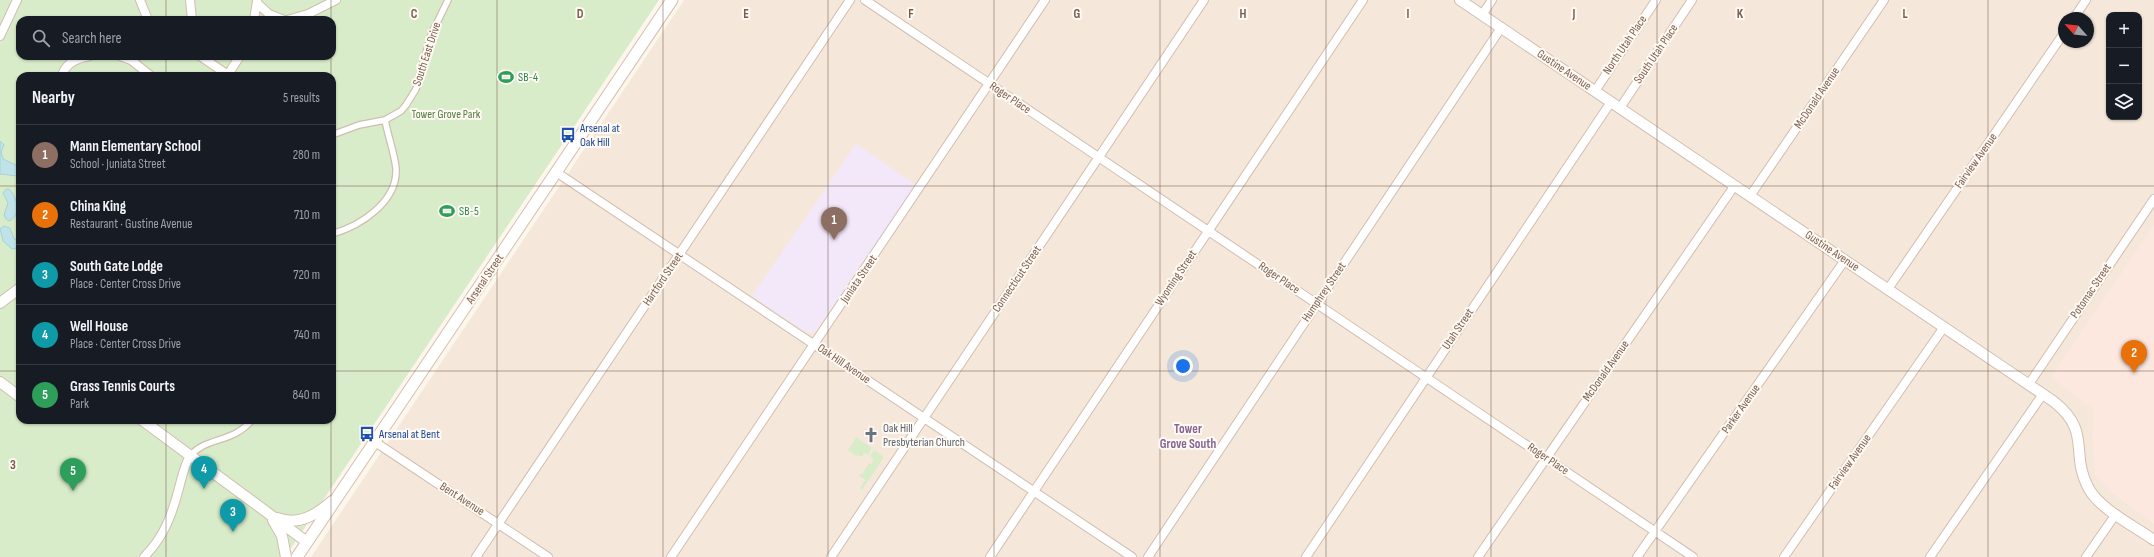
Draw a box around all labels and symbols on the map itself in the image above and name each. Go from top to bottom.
text: C [411,6,418,22]
text: D [577,6,584,22]
text: E [743,6,749,22]
text: F [908,6,914,22]
text: G [1074,6,1081,22]
text: H [1240,6,1247,22]
text: I [1407,6,1410,22]
text: J [1572,6,1576,22]
text: K [1737,6,1744,22]
text: L [1902,6,1908,22]
street label: North Utah Place [1600,12,1650,77]
north arrow [2058,12,2094,48]
street label: South East Drive [410,20,444,88]
street label: South Utah Place [1631,21,1681,87]
street label: Gustine Avenue [1534,46,1594,94]
street label: McDonald Avenue [1791,64,1843,132]
sports icon: SB-4 [497,68,515,86]
place label: SB-4 [518,70,538,85]
street label: Roger Place [986,79,1034,117]
park label: Tower Grove Park [412,107,481,122]
place label: Arsenal at Oak Hill [579,121,620,150]
bus stop icon: Arsenal at Oak Hill [559,126,577,144]
street label: Fairview Avenue [1951,130,2001,192]
sports icon: SB-5 [438,202,456,220]
place label: SB-5 [459,204,479,219]
pin: 1 [821,207,847,240]
street label: Gustine Avenue [1802,227,1862,275]
street label: Connecticut Street [989,243,1045,315]
street label: Wyoming Street [1152,247,1200,309]
street label: Hartford Street [640,249,687,309]
street label: Arsenal Street [462,251,507,308]
street label: Juniata Street [837,252,881,307]
street label: Roger Place [1255,259,1303,297]
street label: Humphrey Street [1299,259,1350,325]
street label: Potomac Street [2067,260,2115,321]
street label: Utah Street [1439,305,1477,352]
street label: McDonald Avenue [1579,337,1633,404]
pin: 2 [2121,340,2147,373]
street label: Oak Hill Avenue [815,341,874,387]
your location [1173,356,1193,376]
street label: Parker Avenue [1719,381,1764,437]
place label: Oak Hill Presbyterian Church [883,421,965,450]
district label: Tower Grove South [1160,421,1216,452]
bus stop icon: Arsenal at Bent [358,425,376,443]
church icon: Oak Hill Presbyterian Church [862,426,880,444]
place label: Arsenal at Bent [378,427,440,442]
street label: Fairview Avenue [1825,431,1875,493]
street label: Roger Place [1524,440,1572,478]
pin: 4 [191,456,217,489]
text: 3 [10,457,16,473]
pin: 5 [60,458,86,491]
street label: Bent Avenue [437,479,487,519]
pin: 3 [220,499,246,532]

